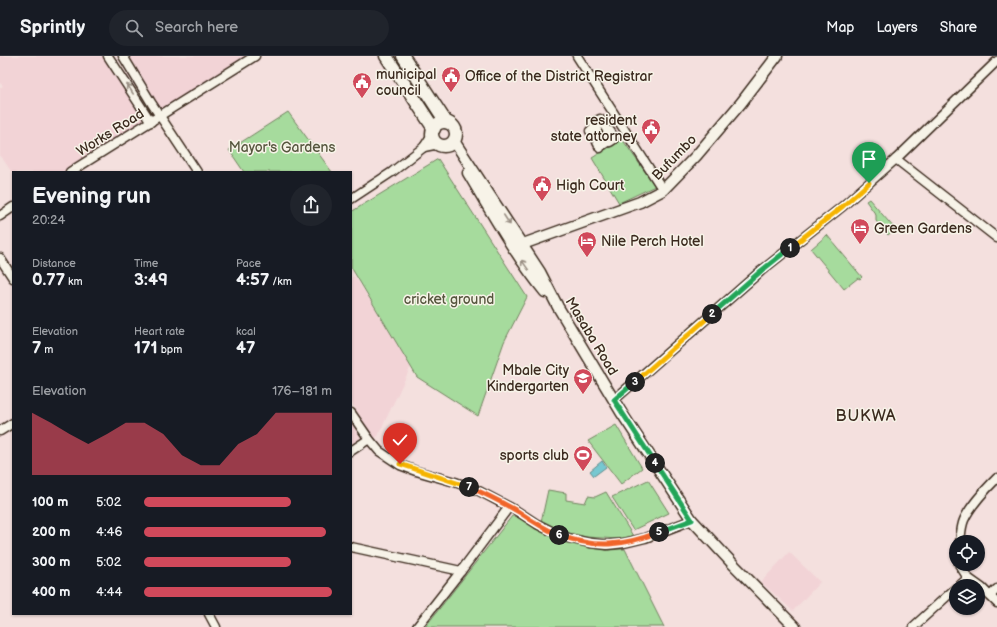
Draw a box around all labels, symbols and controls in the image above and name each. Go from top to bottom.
search box [109,10,389,46]
text: Sprintly [20,16,85,39]
icon: search [123,17,145,39]
text: Search here [155,18,238,37]
text: Map [826,19,854,36]
text: Layers [876,19,918,36]
text: Share [940,19,977,36]
public building icon: Office of the District Registrar [440,65,462,93]
place label: municipal council [376,66,436,99]
place label: Office of the District Registrar [465,68,653,85]
public building icon: municipal council [351,71,373,99]
one-way arrow [125,83,133,95]
street label: Works Road [73,105,147,160]
place label: resident state attorney [551,112,638,145]
public building icon: resident state attorney [640,117,662,145]
street label: Bufumbo [649,131,700,184]
park label: Mayor's Gardens [229,139,335,156]
pin [852,142,886,183]
icon: arrive [858,148,880,170]
public building icon: High Court [531,174,553,202]
place label: High Court [556,177,625,194]
text: Evening run [32,183,151,210]
button: share [290,184,332,226]
text: 20:24 [32,212,65,228]
one-way arrow [503,214,511,226]
hotel icon: Green Gardens [849,217,871,245]
place label: Green Gardens [874,220,972,237]
hotel icon: Nile Perch Hotel [576,230,598,258]
place label: Nile Perch Hotel [601,233,704,250]
pin: 1 [780,238,800,258]
text: 1 [788,241,792,254]
text: Distance [32,257,76,270]
text: Time [134,257,158,270]
text: Pace [236,257,261,270]
one-way arrow [521,260,529,271]
text: 0.77 [32,270,65,290]
text: 3:49 [134,270,168,290]
text: 4:57 [236,270,269,290]
text: km [65,275,83,288]
text: /km [269,275,292,288]
park label: cricket ground [404,291,494,308]
street label: Masaba Road [562,294,622,378]
pin: 2 [702,304,722,324]
text: 2 [709,307,715,320]
text: Elevation [32,325,78,338]
text: Heart rate [134,325,185,338]
text: kcal [236,325,256,338]
text: 7 [32,338,41,358]
text: 171 [134,338,158,358]
text: 47 [236,338,255,358]
text: m [41,343,53,356]
text: bpm [158,343,182,356]
place label: Mbale City Kindergarten [486,362,570,395]
school or university icon: Mbale City Kindergarten [572,367,594,395]
pin: 3 [625,372,645,392]
text: 3 [632,375,638,388]
text: Elevation [32,383,86,399]
text: 176–181 m [272,383,332,399]
district label: BUKWA [835,407,897,426]
pin [383,423,417,464]
icon: check [389,429,411,451]
sports icon: sports club [572,444,594,472]
place label: sports club [500,447,569,464]
pin: 4 [645,453,665,473]
text: 4 [652,456,658,469]
pin: 7 [459,477,479,497]
text: 7 [466,480,472,493]
text: 100 m [32,494,68,510]
text: 5:02 [96,494,121,510]
pin: 5 [649,522,669,542]
text: 200 m [32,524,70,540]
text: 4:46 [96,524,122,540]
pin: 6 [549,525,569,545]
text: 5 [656,525,662,538]
text: 6 [556,528,562,541]
map controls [949,535,985,615]
button: locate [949,535,985,571]
text: 300 m [32,554,70,570]
text: 5:02 [96,554,121,570]
button: layers [949,579,985,615]
text: 400 m [32,584,70,600]
text: 4:44 [96,584,122,600]

